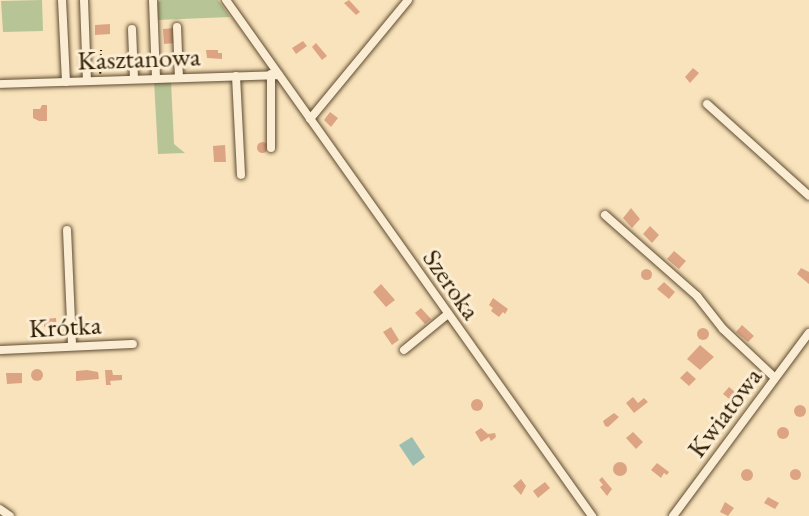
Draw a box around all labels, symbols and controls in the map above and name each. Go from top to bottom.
street label: Kasztanowa [77,40,201,76]
street label: Szeroka [416,242,488,326]
street label: Krótka [28,308,102,344]
street label: Kwiatowa [680,360,768,464]

